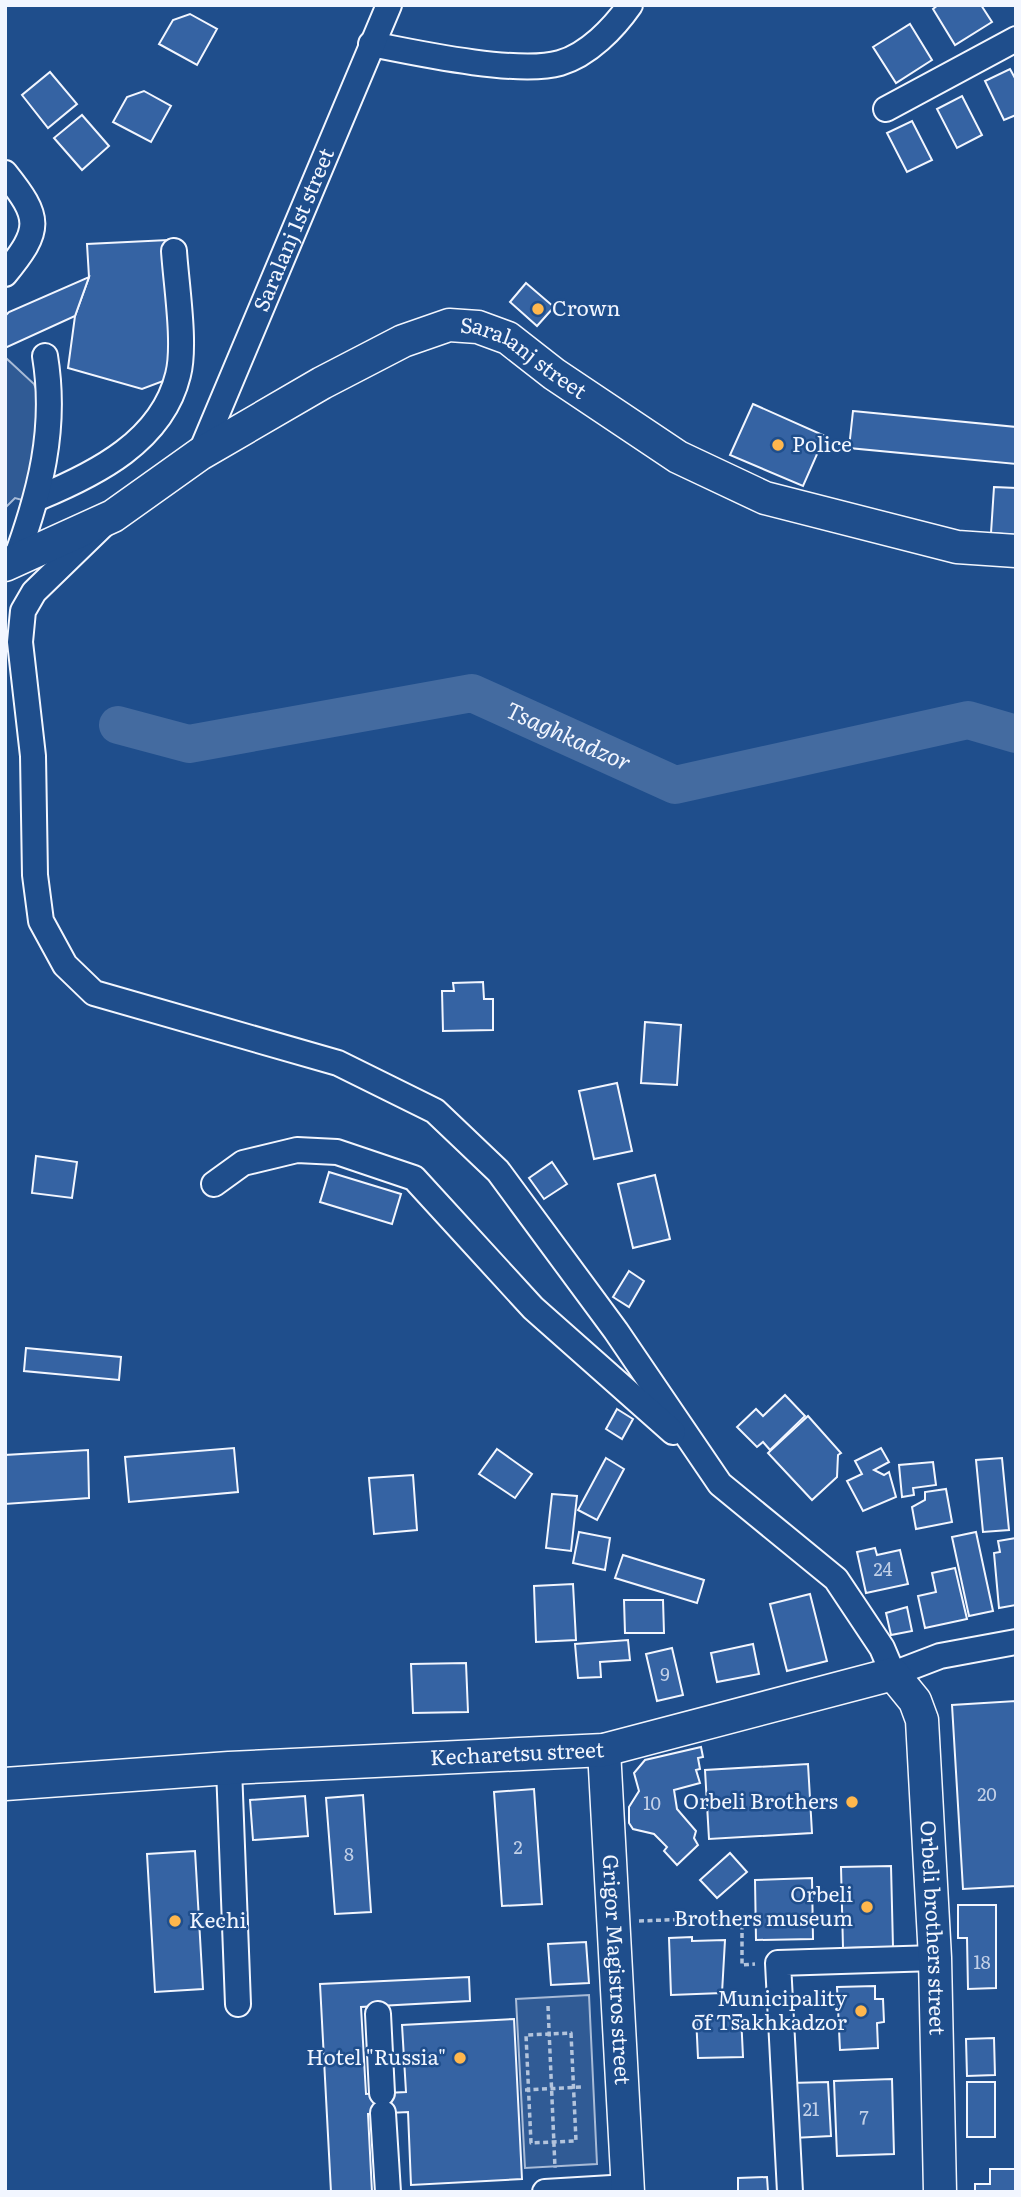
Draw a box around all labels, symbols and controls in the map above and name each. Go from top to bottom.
street label: Saralanj 1st street [244,142,340,316]
place label: Crown [552,291,621,322]
marker: Crown [530,301,546,317]
street label: Saralanj street [459,308,594,405]
place label: Police [792,427,852,458]
marker: Police [770,437,786,453]
water label: Tsaghkadzor [501,692,637,778]
house number: 24 [873,1555,893,1582]
house number: 9 [660,1660,670,1687]
street label: Kecharetsu street [429,1732,605,1771]
house number: 20 [977,1780,997,1807]
place label: Orbeli Brothers [683,1784,838,1815]
house number: 10 [643,1789,661,1816]
marker: Orbeli Brothers [844,1794,860,1810]
street label: Orbeli brothers street [915,1819,955,2036]
house number: 2 [513,1833,523,1860]
house number: 8 [344,1840,354,1867]
street label: Grigor Magistros street [597,1853,640,2086]
place label: Orbeli Brothers museum [674,1877,853,1932]
marker: Orbeli Brothers museum [859,1899,875,1915]
place label: Kechi [189,1903,247,1934]
marker: Kechi [167,1913,183,1929]
house number: 18 [973,1948,991,1975]
place label: Municipality of Tsakhkadzor [691,1981,848,2036]
marker: Municipality of Tsakhkadzor [853,2003,869,2019]
place label: Hotel "Russia" [306,2040,446,2071]
marker: Hotel "Russia" [452,2050,468,2066]
house number: 21 [803,2095,819,2122]
house number: 7 [859,2103,869,2130]

